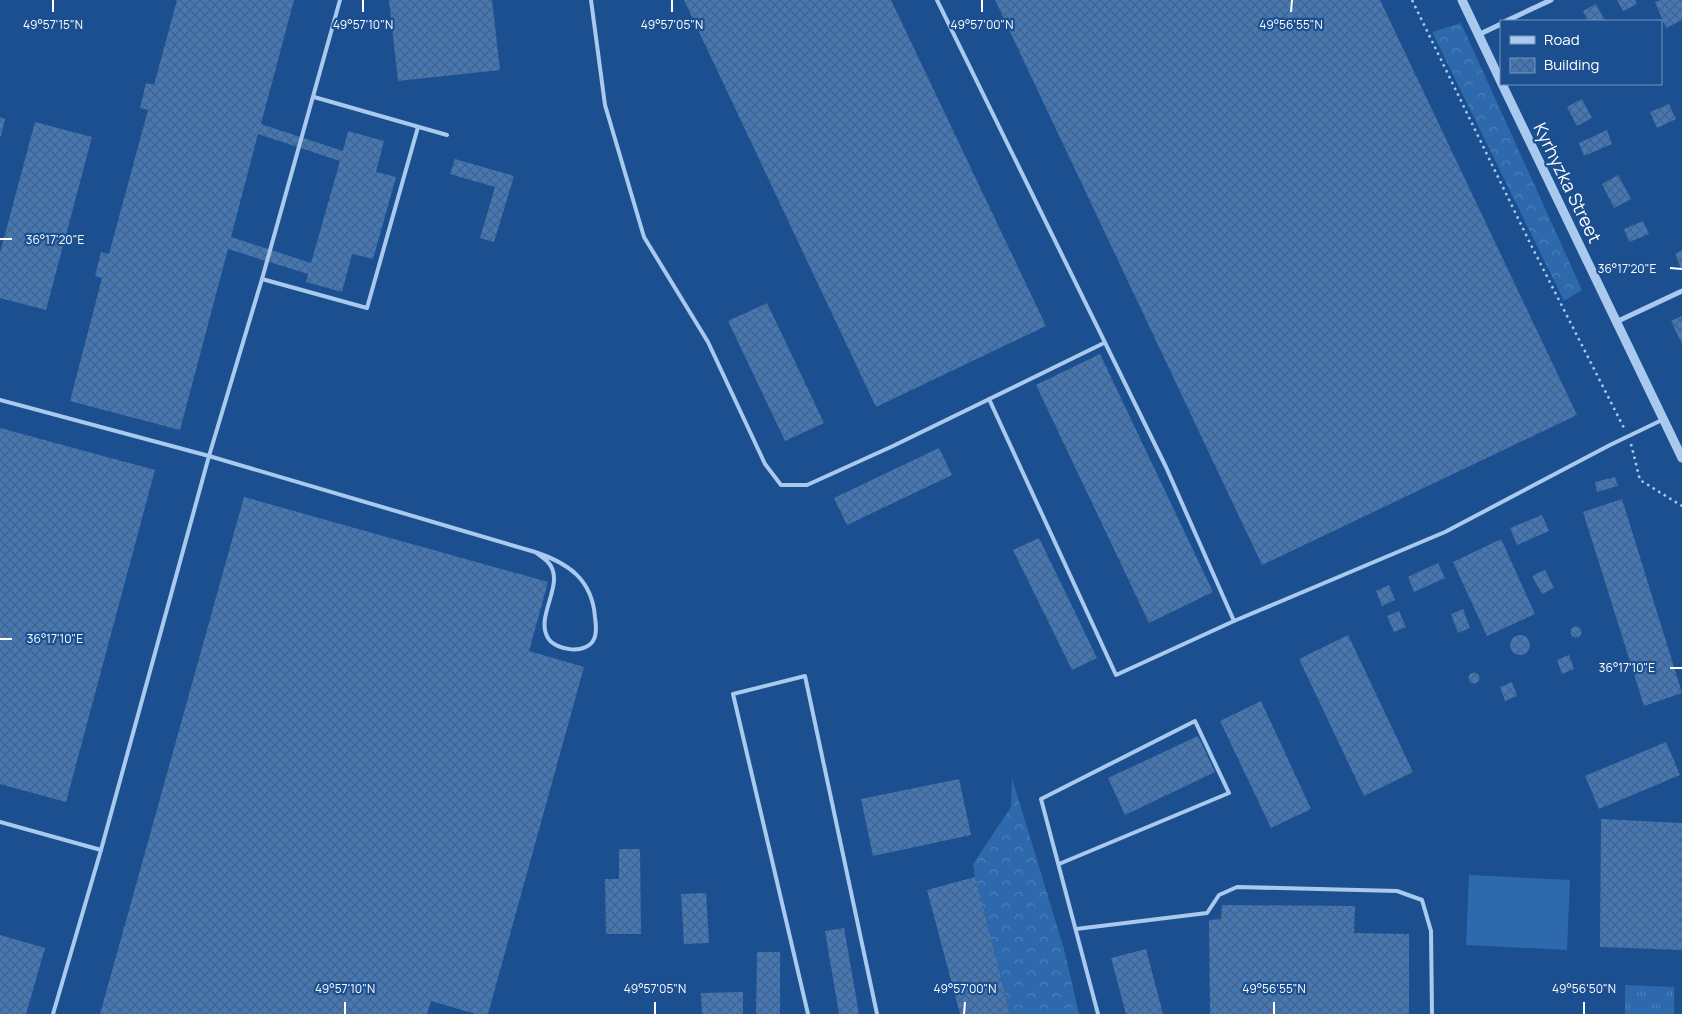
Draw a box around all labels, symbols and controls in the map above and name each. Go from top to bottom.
text: 49°57'15"N [23,16,83,33]
text: 49°57'10"N [333,16,393,33]
text: 49°57'05"N [641,16,703,33]
text: 49°57'00"N [951,16,1013,33]
text: 49°56'55"N [1259,16,1323,33]
legend [1500,20,1662,85]
text: Road [1544,29,1580,50]
text: Building [1544,54,1599,75]
street label: Kyrhyzka Street [1528,118,1607,247]
text: 36°17'20"E [26,231,84,248]
text: 36°17'20"E [1598,260,1656,277]
text: 36°17'10"E [27,630,83,647]
text: 36°17'10"E [1599,659,1655,676]
text: 49°57'10"N [315,980,375,997]
text: 49°57'05"N [624,980,686,997]
text: 49°57'00"N [934,980,996,997]
text: 49°56'55"N [1242,980,1306,997]
text: 49°56'50"N [1552,980,1616,997]

